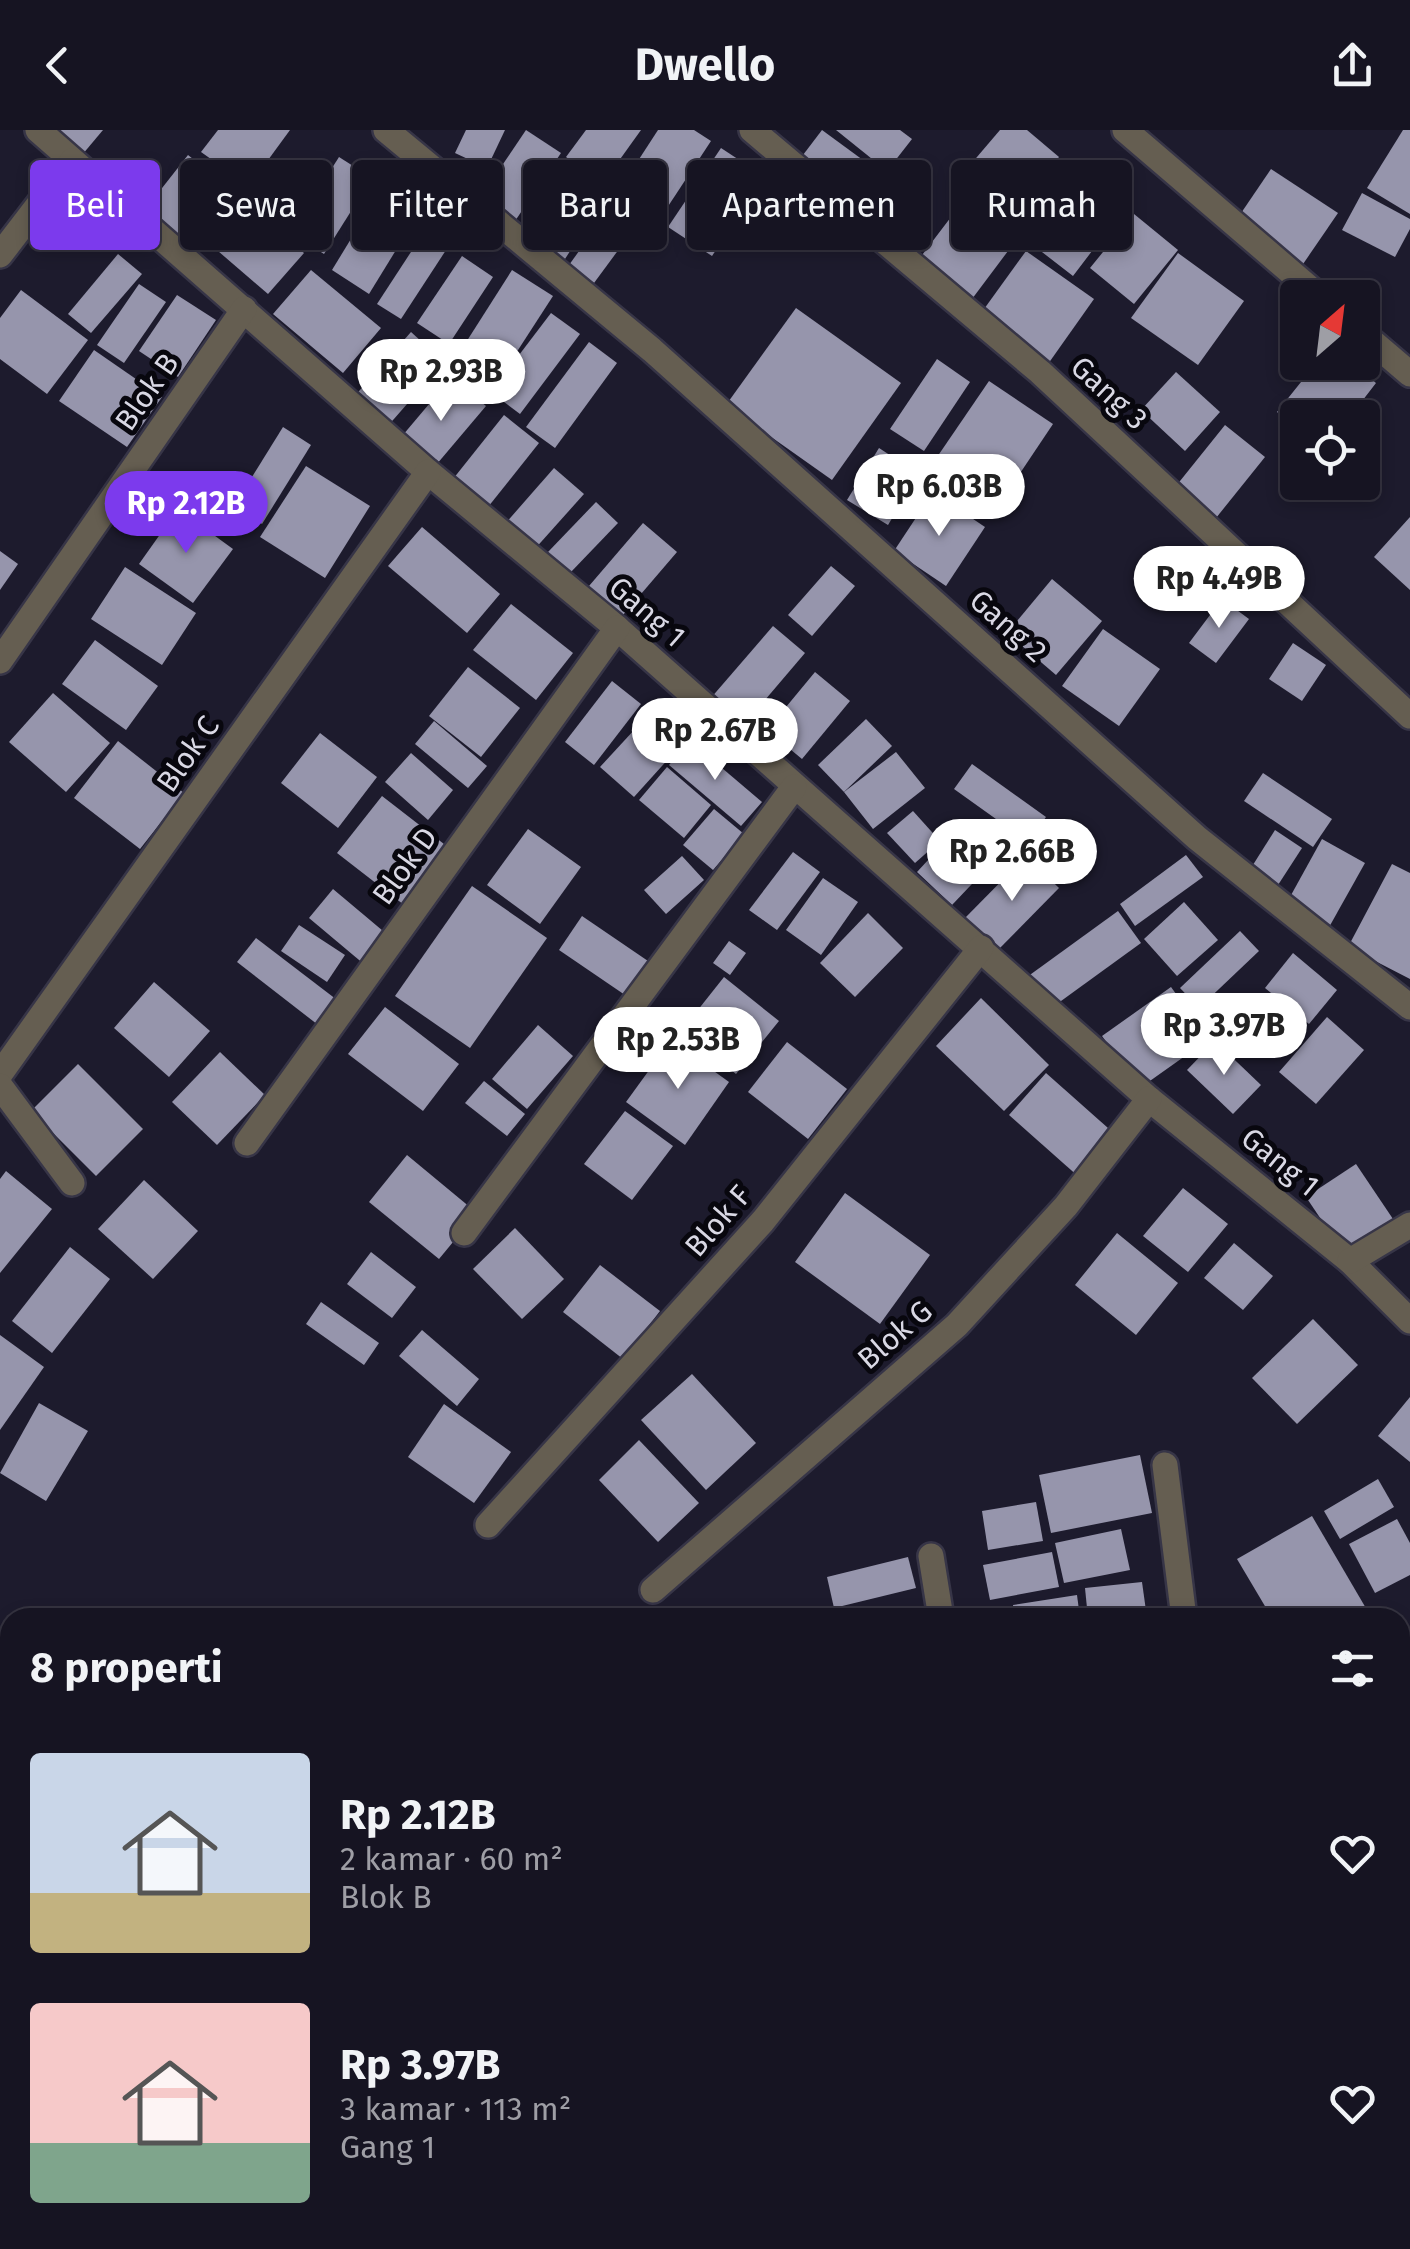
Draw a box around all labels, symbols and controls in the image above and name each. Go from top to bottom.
icon: back [30,38,85,93]
text: Dwello [635,38,775,92]
icon: share [1325,38,1380,93]
chip: Beli [30,160,160,250]
chip: Sewa [180,160,332,250]
chip: Filter [352,160,503,250]
chip: Baru [523,160,667,250]
chip: Apartemen [687,160,931,250]
chip: Rumah [951,160,1132,250]
north arrow [1280,280,1380,380]
map controls [1280,280,1380,500]
pin: Rp 2.93B [338,339,544,424]
street label: Blok B [108,346,186,438]
street label: Gang 3 [1063,349,1155,437]
text: Rp 2.93B [379,352,503,390]
button: locate [1280,400,1380,500]
pin: Rp 6.03B [836,454,1042,539]
text: Rp 6.03B [876,467,1002,505]
pin: Rp 2.12B [83,471,289,556]
text: Rp 2.12B [127,484,245,522]
pin: Rp 4.49B [1116,546,1322,631]
text: Rp 4.49B [1156,559,1282,597]
street label: Gang 1 [601,569,693,655]
street label: Gang 2 [962,582,1054,670]
pin: Rp 2.67B [612,698,818,783]
street label: Blok C [149,709,227,799]
text: Rp 2.67B [654,711,776,749]
pin: Rp 2.66B [909,819,1115,904]
street label: Blok D [365,820,445,912]
text: Rp 2.66B [949,832,1075,870]
pin: Rp 3.97B [1121,993,1327,1078]
text: Rp 3.97B [1163,1006,1285,1044]
pin: Rp 2.53B [575,1007,781,1092]
text: Rp 2.53B [616,1020,740,1058]
street label: Gang 1 [1234,1120,1326,1204]
street label: Blok F [677,1178,759,1264]
street label: Blok G [850,1293,940,1377]
icon: filters [1325,1641,1380,1696]
text: 8 properti [30,1643,223,1693]
text: Rp 2.12B [340,1790,496,1840]
icon: home [110,1793,230,1913]
icon: heart [1325,1826,1380,1881]
text: 2 kamar · 60 m² [340,1840,563,1878]
text: Blok B [340,1878,432,1916]
text: Rp 3.97B [340,2040,501,2090]
icon: home [110,2043,230,2163]
icon: heart [1325,2076,1380,2131]
text: 3 kamar · 113 m² [340,2090,571,2128]
text: Gang 1 [340,2128,435,2166]

